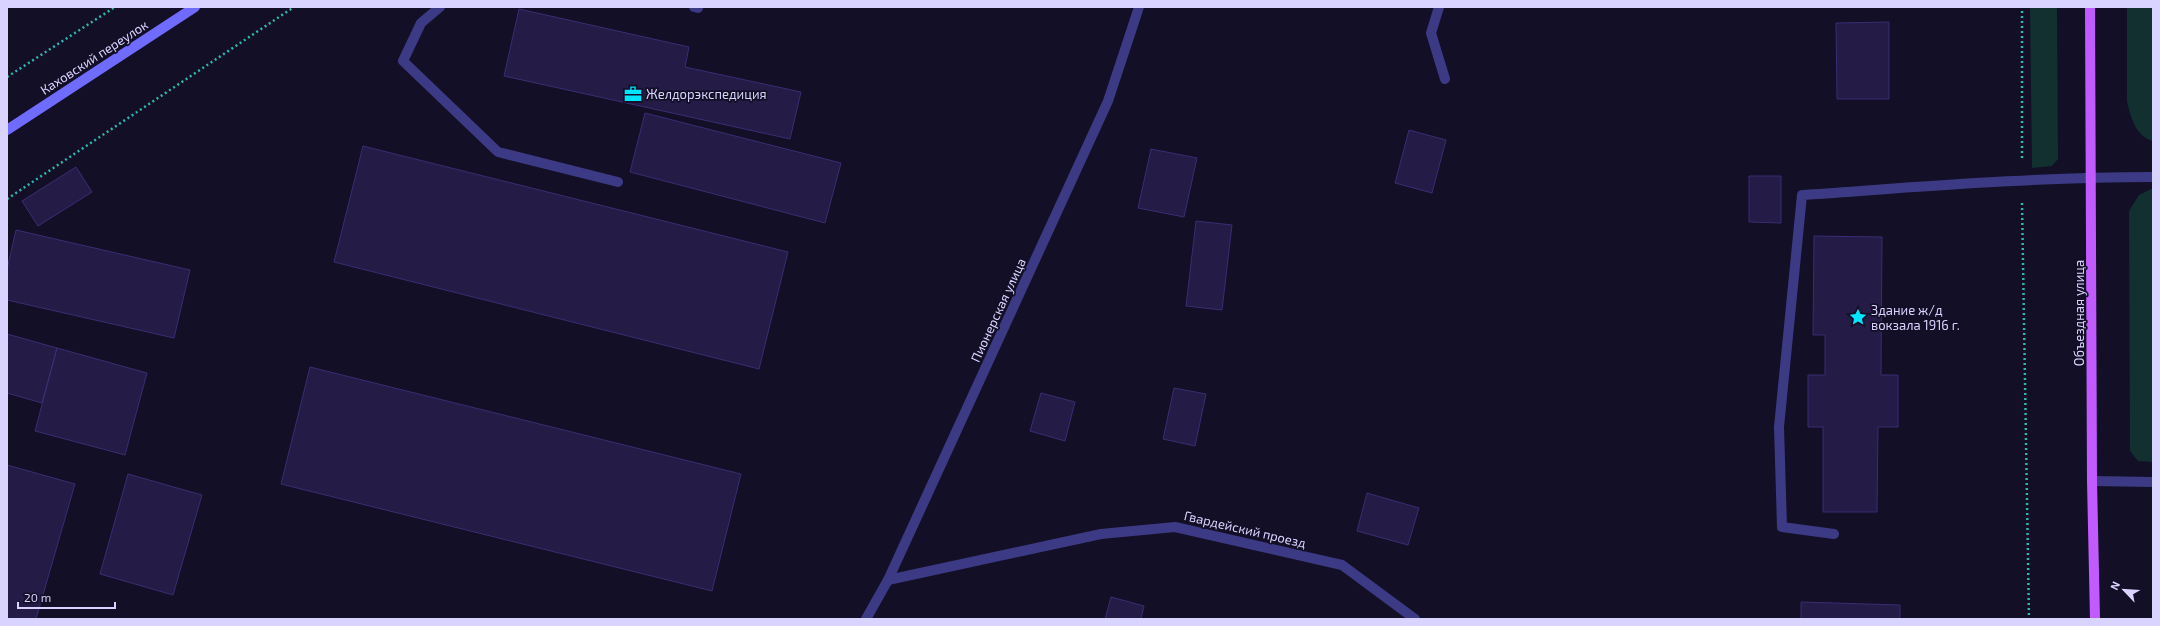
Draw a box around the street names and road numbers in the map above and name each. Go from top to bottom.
street label: Каховский переулок [37,16,151,98]
street label: Пионерская улица [967,256,1029,364]
street label: Объездная улица [2071,260,2087,366]
street label: Гвардейский проезд [1182,507,1308,551]

